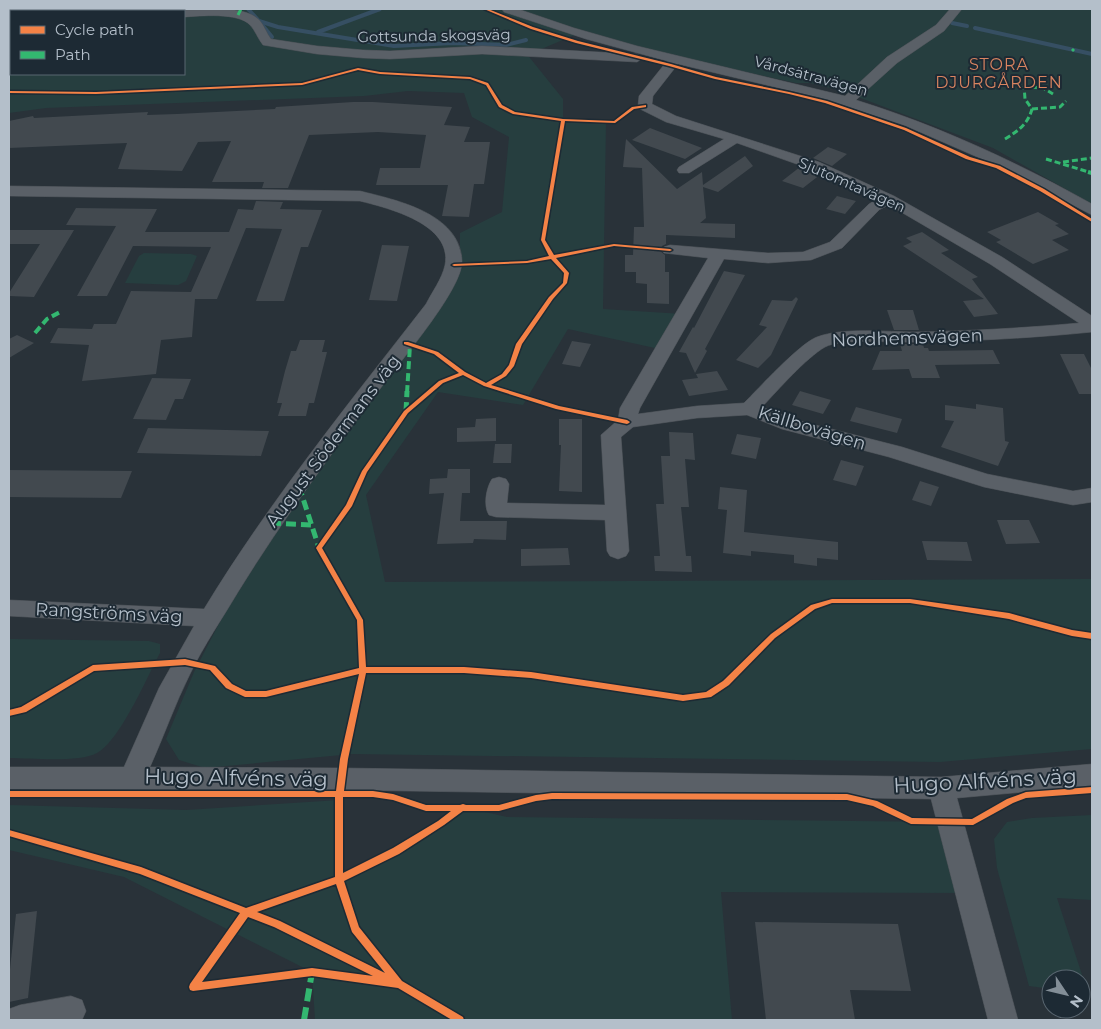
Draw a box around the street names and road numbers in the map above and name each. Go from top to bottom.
street label: Gottsunda skogsväg [357,25,511,46]
street label: Vårdsätravägen [752,51,870,100]
street label: Sjutomtavägen [796,152,909,217]
street label: Nordhemsvägen [831,324,983,352]
street label: August Södermans väg [261,350,405,532]
street label: Källbovägen [755,401,869,455]
street label: Rangströms väg [35,598,183,628]
street label: Hugo Alfvéns väg [144,763,328,792]
street label: Hugo Alfvéns väg [893,763,1077,798]

